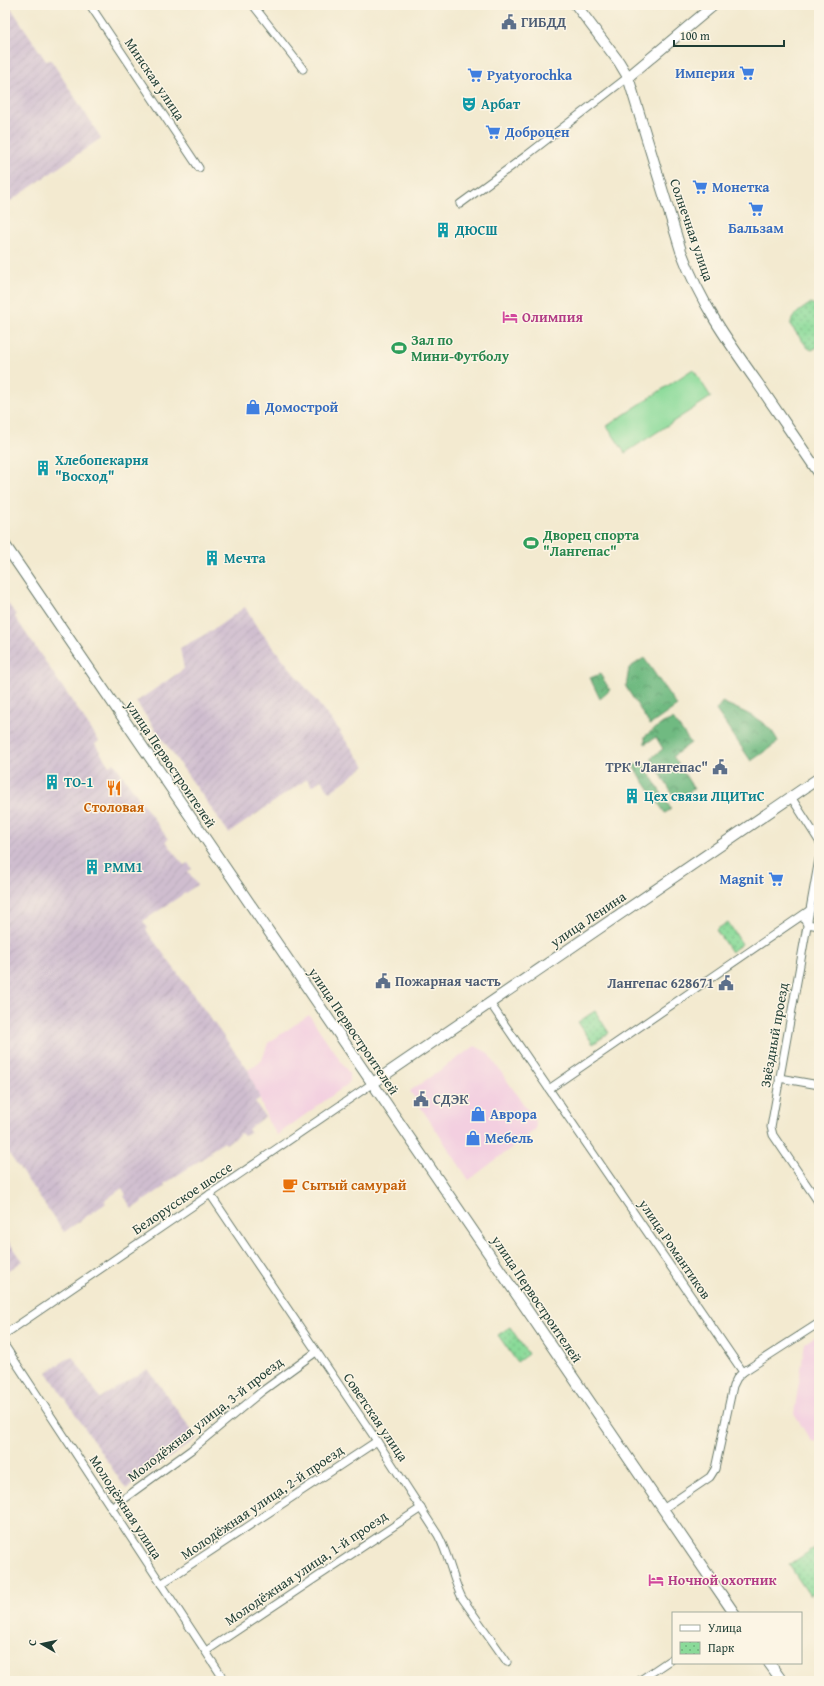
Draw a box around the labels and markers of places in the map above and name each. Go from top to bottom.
place label: ГИБДД [521,12,566,32]
public building icon: ГИБДД [500,13,518,31]
place label: Империя [675,63,736,83]
supermarket icon: Империя [738,64,756,82]
place label: Pyatyorochka [487,65,573,85]
supermarket icon: Pyatyorochka [466,66,484,84]
place label: Арбат [481,94,521,114]
theatre icon: Арбат [460,95,478,113]
place label: Доброцен [504,122,570,142]
supermarket icon: Доброцен [484,123,502,141]
place label: Монетка [712,177,770,197]
supermarket icon: Монетка [691,178,709,196]
supermarket icon: Бальзам [747,200,765,218]
place label: Бальзам [728,218,784,238]
place label: ДЮСШ [454,220,498,240]
building icon: ДЮСШ [434,221,452,239]
place label: Олимпия [522,307,583,327]
hotel icon: Олимпия [501,308,519,326]
place label: Зал по Мини-Футболу [411,330,510,366]
sports icon: Зал по Мини-Футболу [390,339,408,357]
place label: Домострой [264,397,339,417]
shop icon: Домострой [244,398,262,416]
place label: Хлебопекарня "Восход" [55,450,149,486]
building icon: Хлебопекарня "Восход" [34,459,52,477]
place label: Дворец спорта "Лангепас" [542,525,640,561]
sports icon: Дворец спорта "Лангепас" [522,534,540,552]
place label: Мечта [224,548,266,568]
building icon: Мечта [203,549,221,567]
place label: ТРК "Лангепас" [605,757,708,777]
public building icon: ТРК "Лангепас" [711,758,729,776]
place label: ТО-1 [64,772,93,792]
building icon: ТО-1 [43,773,61,791]
restaurant icon: Столовая [105,779,123,797]
place label: Цех связи ЛЦИТиС [644,786,765,806]
building icon: Цех связи ЛЦИТиС [623,787,641,805]
place label: Столовая [84,797,145,817]
place label: РММ1 [104,857,143,877]
building icon: РММ1 [83,858,101,876]
place label: Magnit [719,869,765,889]
supermarket icon: Magnit [767,870,785,888]
place label: Пожарная часть [395,971,501,991]
public building icon: Пожарная часть [374,972,392,990]
place label: Лангепас 628671 [607,973,714,993]
public building icon: Лангепас 628671 [717,974,735,992]
place label: СДЭК [433,1089,469,1109]
public building icon: СДЭК [412,1090,430,1108]
place label: Аврора [490,1104,538,1124]
shop icon: Аврора [469,1105,487,1123]
place label: Мебель [485,1128,534,1148]
shop icon: Мебель [464,1129,482,1147]
place label: Сытый самурай [302,1175,407,1195]
cafe icon: Сытый самурай [281,1176,299,1194]
place label: Ночной охотник [668,1570,777,1590]
hotel icon: Ночной охотник [647,1571,665,1589]

